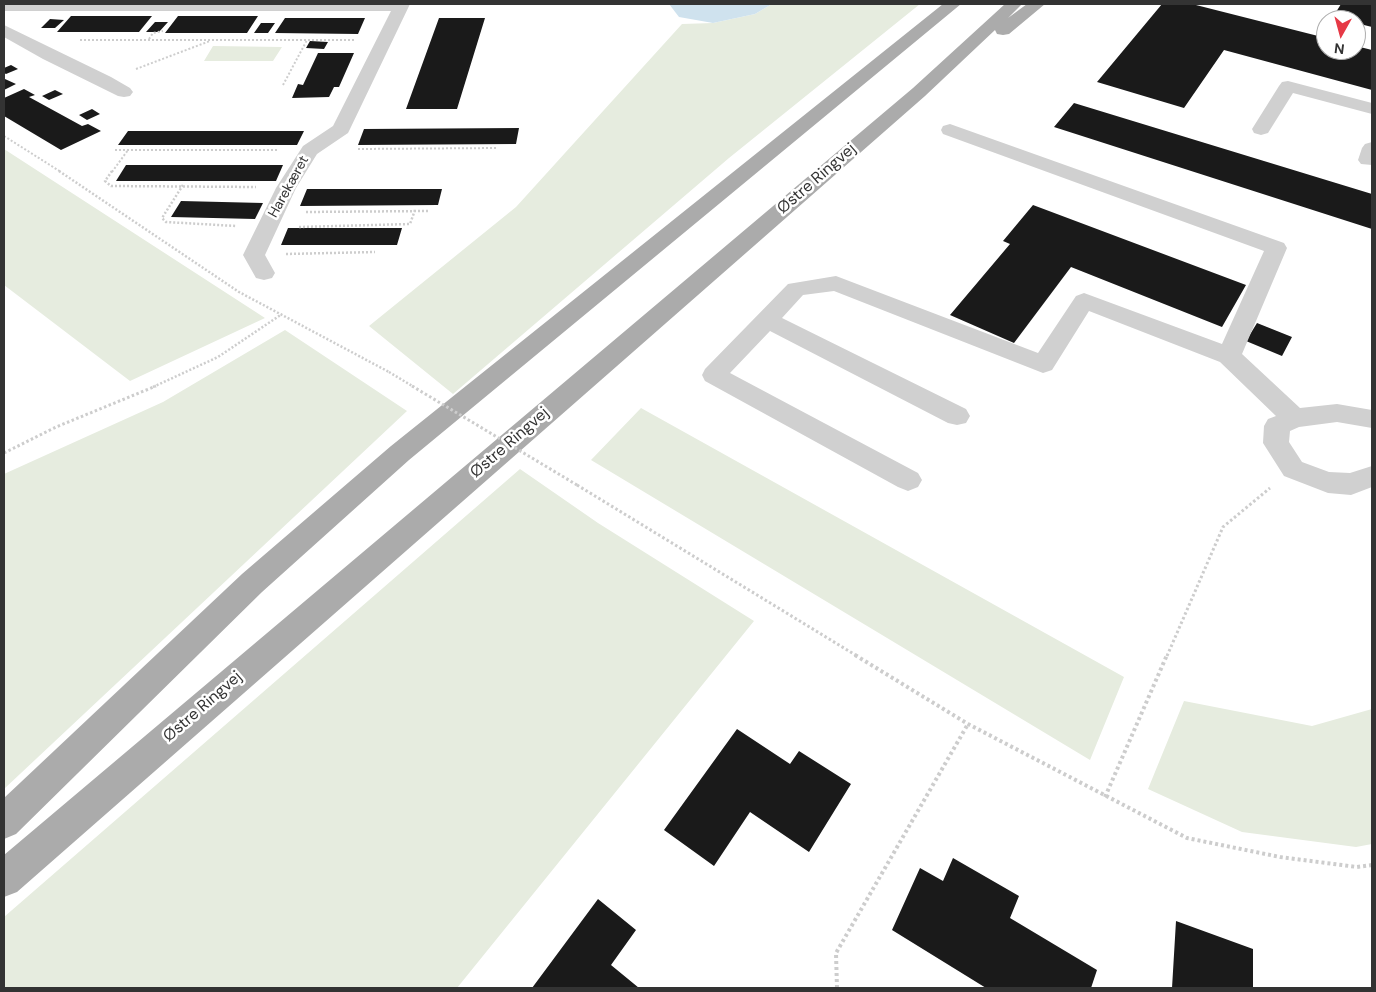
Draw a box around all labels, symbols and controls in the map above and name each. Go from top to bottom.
north arrow [1316,10,1366,60]
text: N [1333,39,1345,58]
street label: Østre Ringvej [774,140,860,218]
street label: Harekæret [265,153,313,221]
street label: Østre Ringvej [467,404,553,482]
street label: Østre Ringvej [160,668,246,746]

